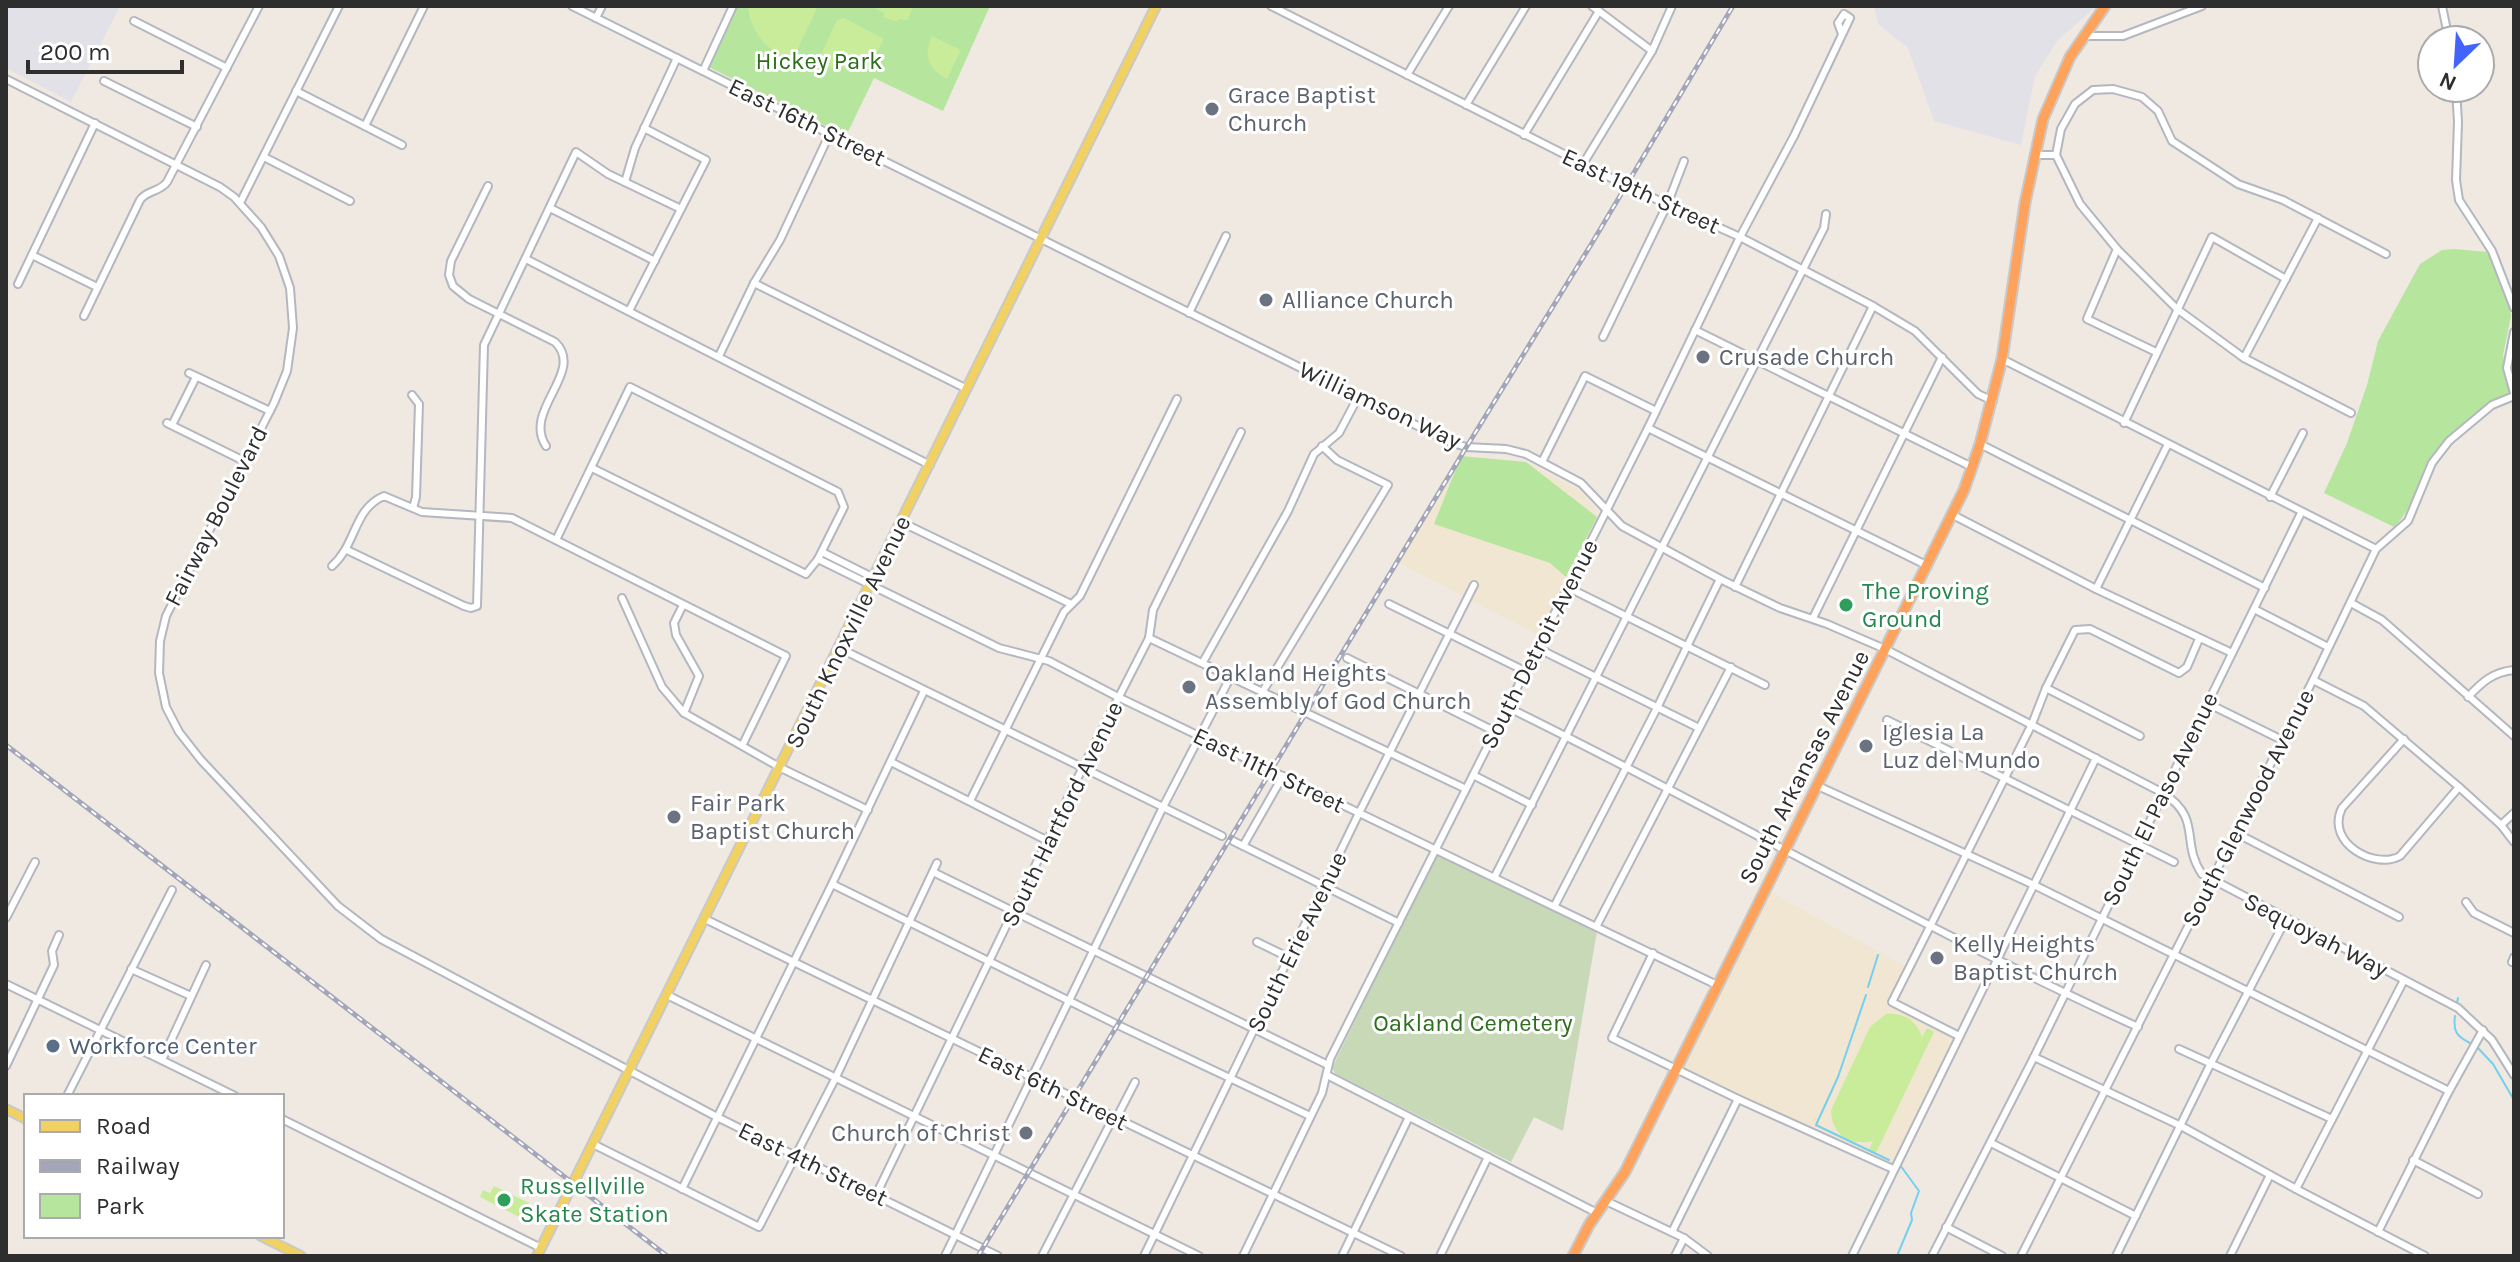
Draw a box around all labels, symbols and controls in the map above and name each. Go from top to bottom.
scale bar [28,24,182,74]
north arrow [2416,24,2496,104]
text: 200 m [40,38,111,66]
park label: Hickey Park [756,47,883,75]
text: N [2435,66,2461,96]
street label: East 16th Street [724,72,890,172]
place label: Grace Baptist Church [1228,81,1376,137]
marker: Grace Baptist Church [1203,100,1221,118]
street label: East 19th Street [1558,142,1724,240]
place label: Alliance Church [1282,286,1454,314]
marker: Alliance Church [1257,291,1275,309]
place label: Crusade Church [1719,343,1894,371]
marker: Crusade Church [1694,348,1712,366]
street label: Williamson Way [1294,355,1466,455]
street label: Fairway Boulevard [159,421,273,611]
street label: South Knoxville Avenue [779,511,917,753]
street label: South Detroit Avenue [1474,535,1604,753]
place label: The Proving Ground [1862,577,1989,633]
marker: The Proving Ground [1837,596,1855,614]
street label: South Arkansas Avenue [1733,646,1875,888]
place label: Oakland Heights Assembly of God Church [1205,659,1471,715]
marker: Oakland Heights Assembly of God Church [1180,678,1198,696]
street label: South Glenwood Avenue [2176,685,2320,931]
street label: South El Paso Avenue [2096,688,2224,910]
street label: South Hartford Avenue [995,697,1129,931]
place label: Iglesia La Luz del Mundo [1882,718,2041,774]
street label: East 11th Street [1189,721,1349,819]
marker: Iglesia La Luz del Mundo [1857,737,1875,755]
place label: Fair Park Baptist Church [690,789,855,845]
marker: Fair Park Baptist Church [665,808,683,826]
street label: South Erie Avenue [1241,847,1353,1037]
street label: Sequoyah Way [2239,887,2393,983]
place label: Kelly Heights Baptist Church [1953,930,2118,986]
marker: Kelly Heights Baptist Church [1928,949,1946,967]
park label: Oakland Cemetery [1373,1009,1573,1037]
place label: Workforce Center [69,1032,257,1060]
marker: Workforce Center [44,1037,62,1055]
street label: East 6th Street [974,1040,1132,1136]
legend [24,1094,284,1238]
text: Road [96,1112,151,1140]
street label: East 4th Street [734,1116,892,1212]
place label: Church of Christ [831,1119,1010,1147]
marker: Church of Christ [1017,1124,1035,1142]
text: Railway [96,1152,180,1180]
place label: Russellville Skate Station [520,1172,669,1228]
marker: Russellville Skate Station [495,1191,513,1209]
text: Park [96,1192,145,1220]

